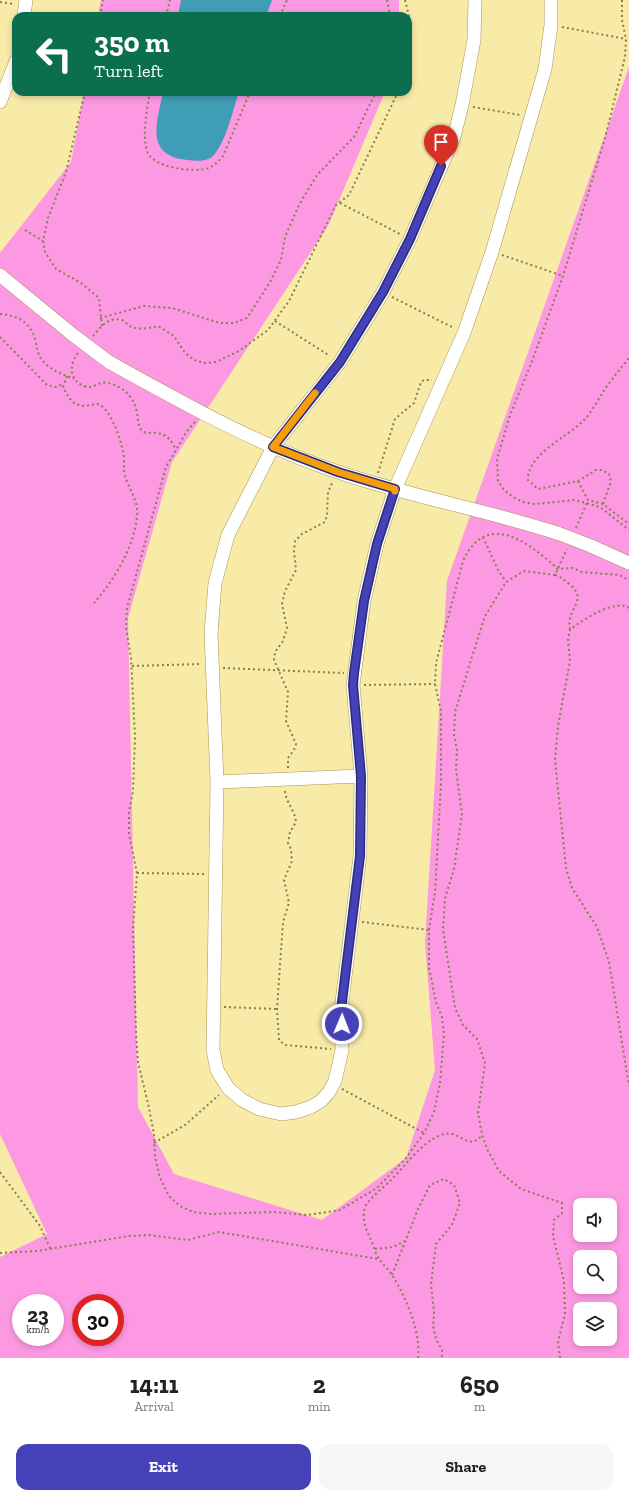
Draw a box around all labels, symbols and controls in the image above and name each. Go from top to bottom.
text: 350 m [94,26,169,59]
icon: left [28,28,80,80]
text: Turn left [94,60,163,82]
pin [424,125,458,166]
icon: arrive [430,131,452,153]
position arrow [321,1003,363,1045]
map controls [573,1198,617,1346]
button: sound [573,1198,617,1242]
button: search [573,1250,617,1294]
speed limit sign: 30 [72,1294,124,1346]
button: layers [573,1302,617,1346]
text: 23 [27,1303,49,1327]
text: km/h [27,1324,49,1336]
text: 14:11 [130,1370,178,1399]
text: 2 [313,1370,326,1399]
text: 650 [460,1370,499,1399]
text: Arrival [134,1399,174,1414]
text: min [308,1399,330,1414]
text: m [474,1399,485,1414]
button: Exit [16,1444,311,1490]
button: Share [319,1444,613,1490]

